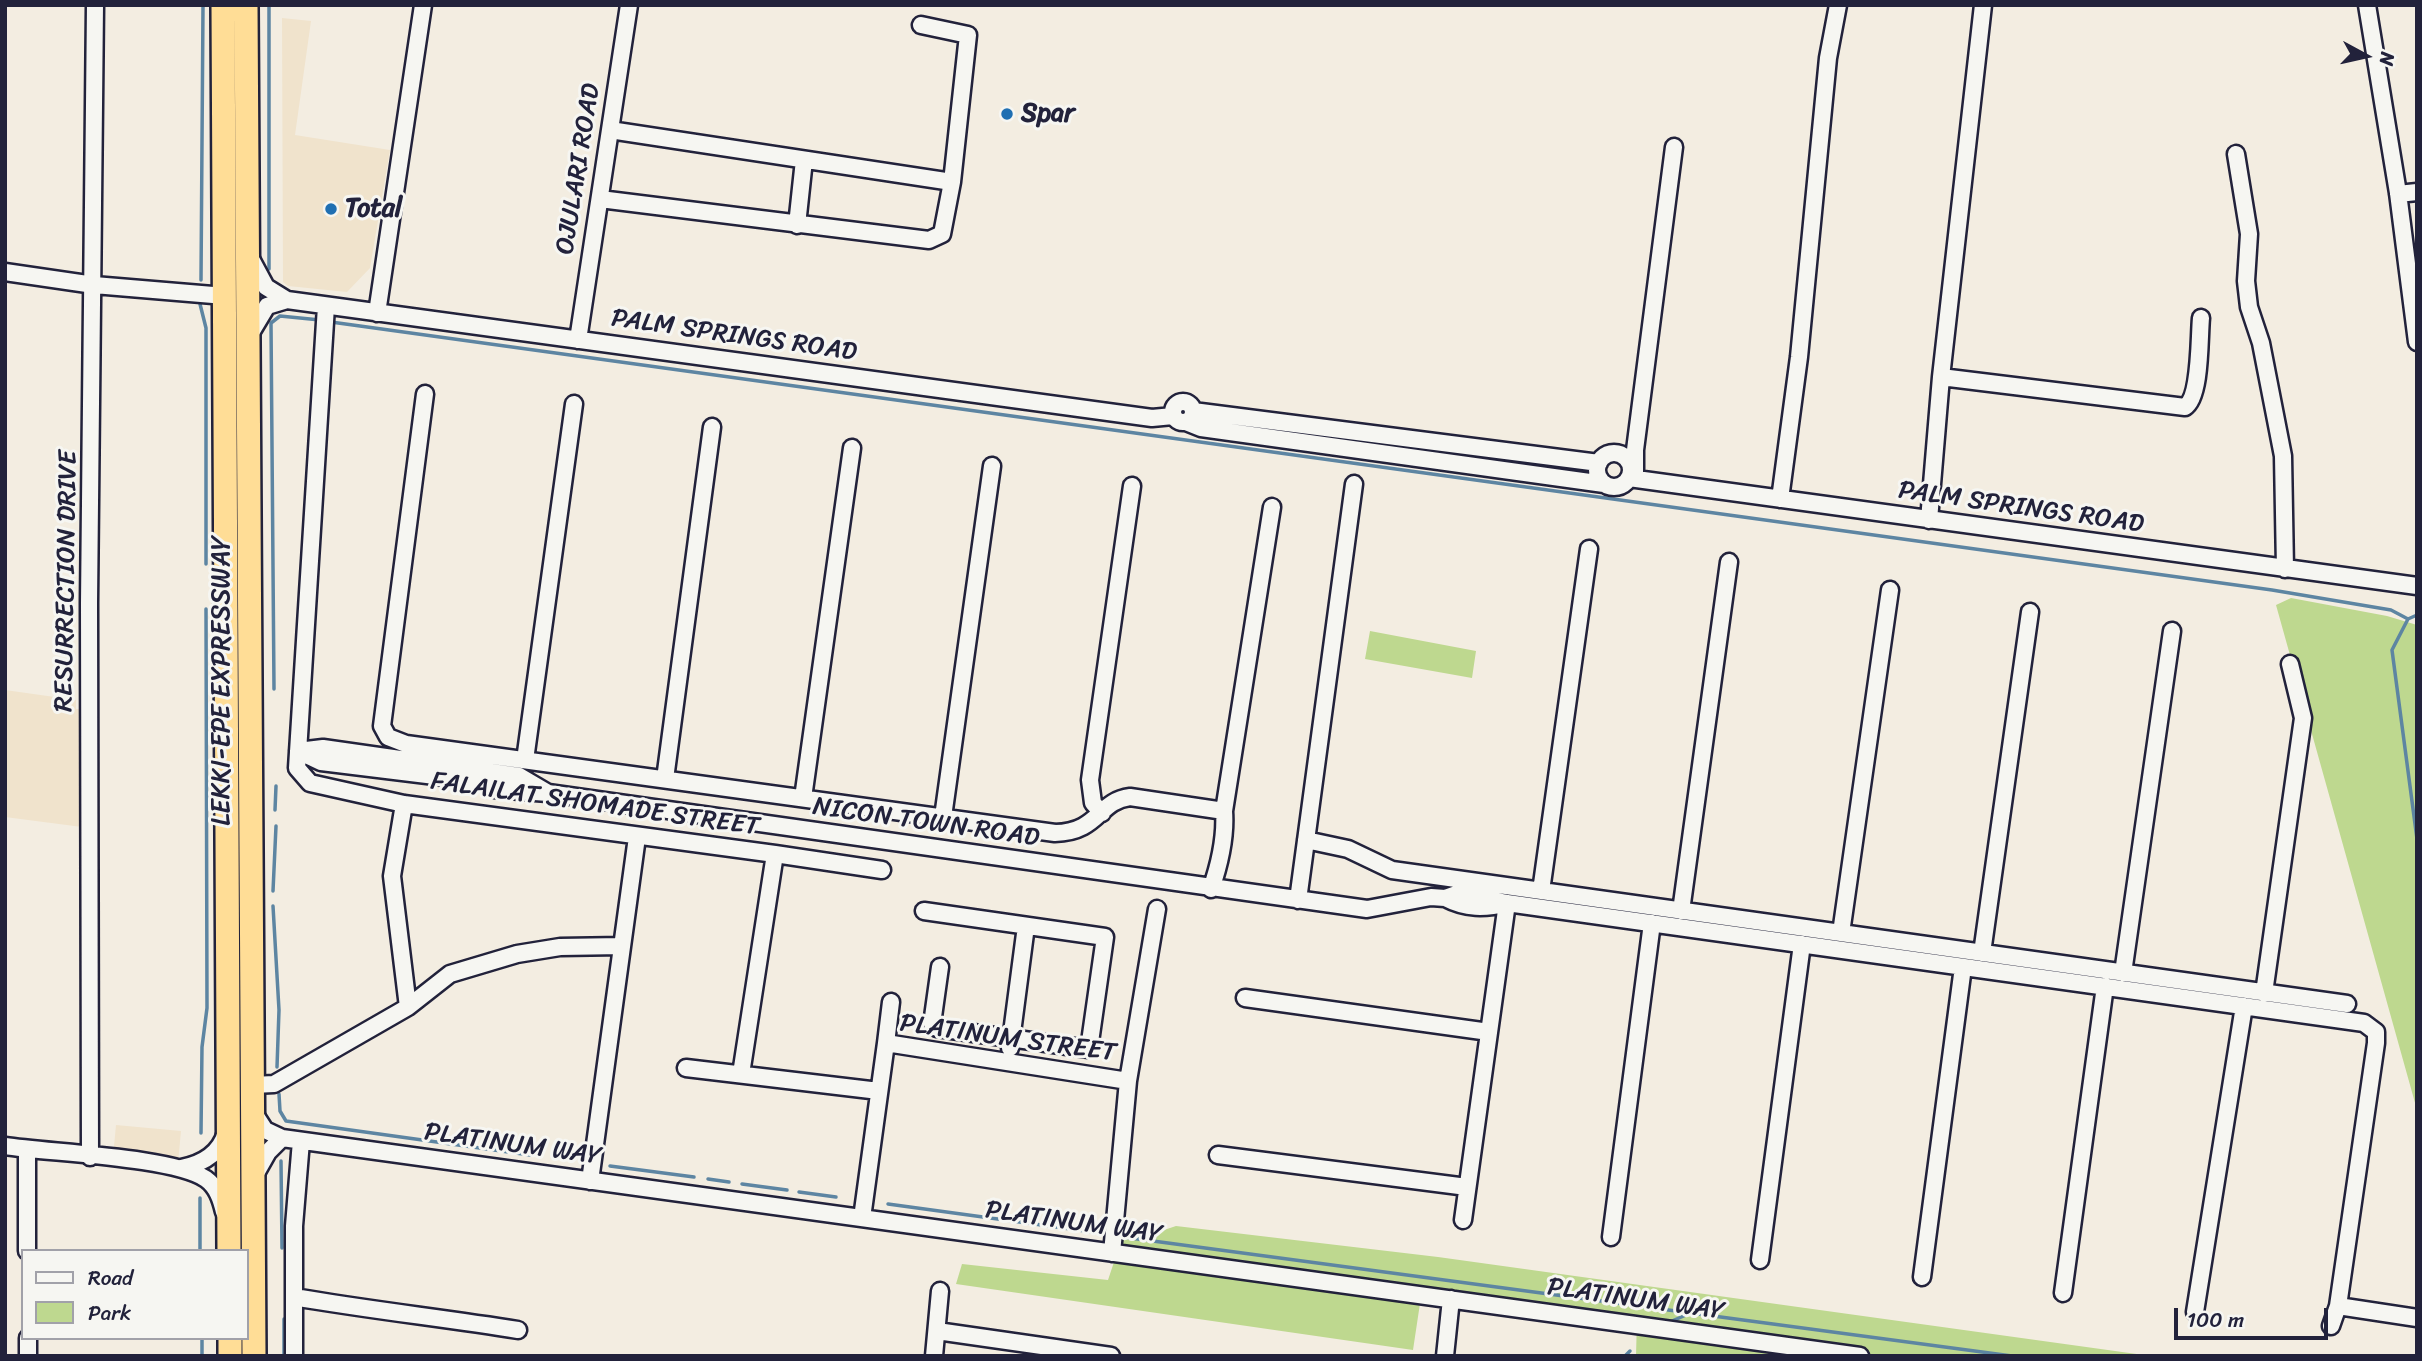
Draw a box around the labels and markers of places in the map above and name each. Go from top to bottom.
place label: Spar [1021,98,1075,130]
marker: Spar [999,106,1015,122]
place label: Total [345,193,402,225]
marker: Total [323,201,339,217]

